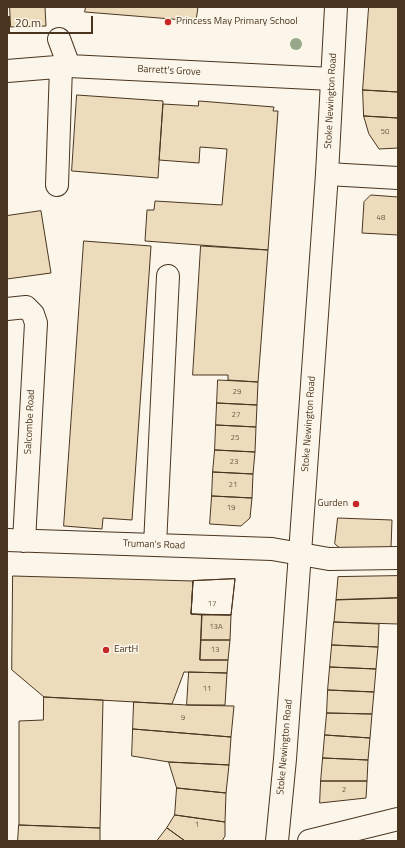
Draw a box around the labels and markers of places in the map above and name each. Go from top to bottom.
place label: Princess May Primary School [176,16,298,28]
marker: Princess May Primary School [163,17,173,27]
place label: Gurden [317,498,348,510]
marker: Gurden [351,499,361,509]
place label: EartH [114,644,138,656]
marker: EartH [101,645,111,655]

